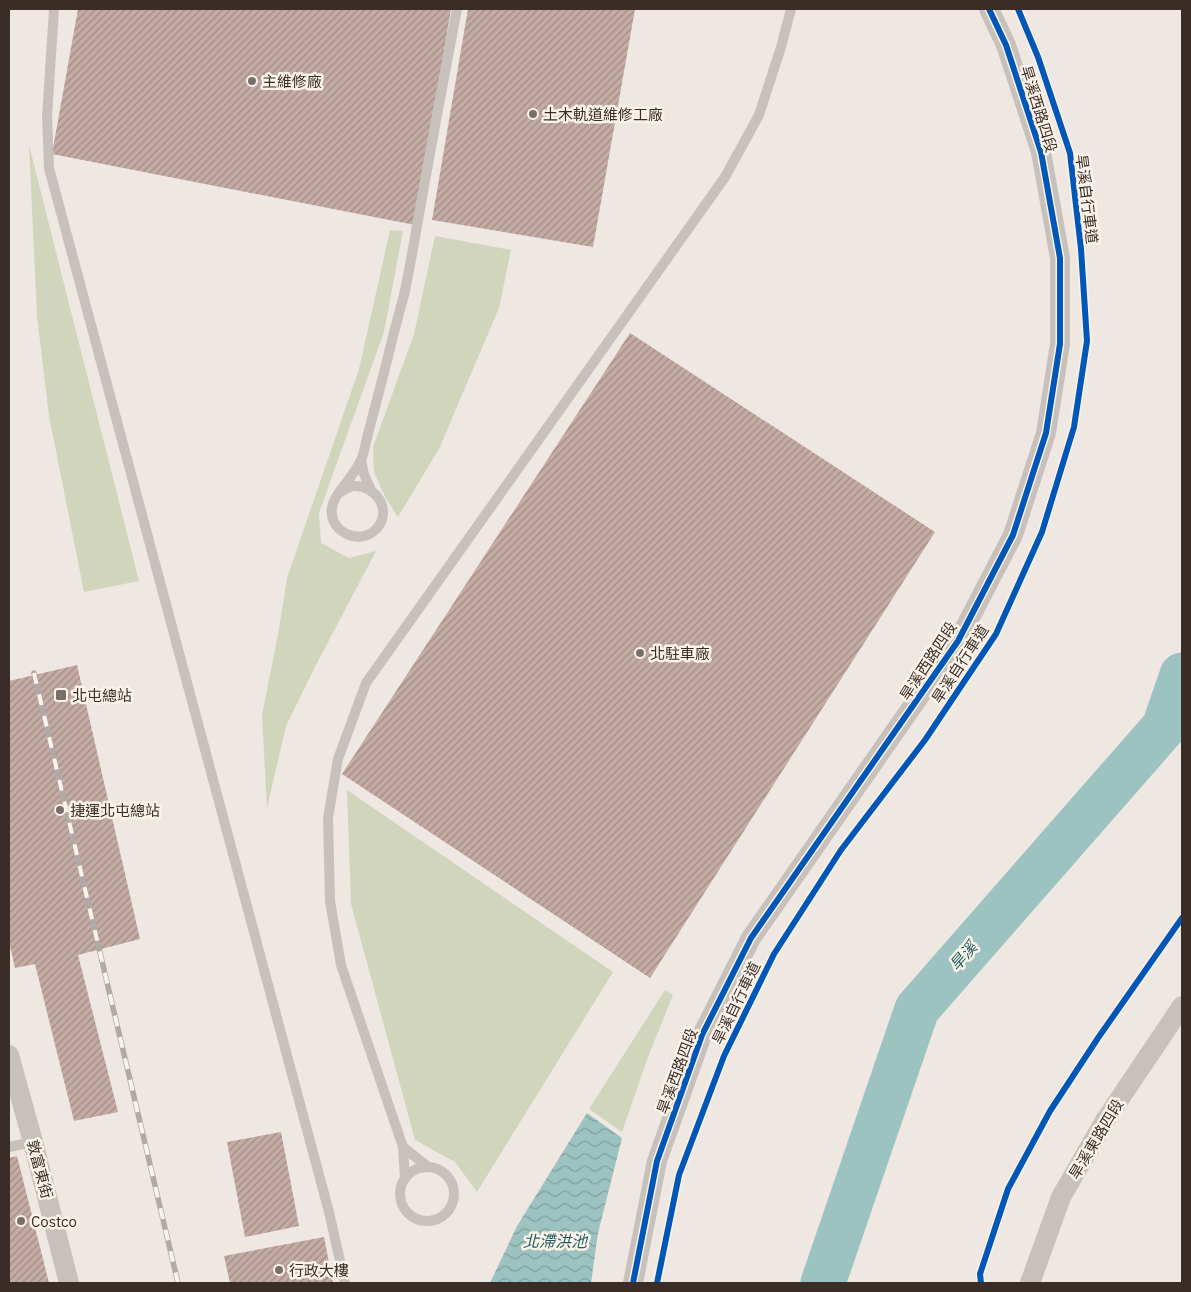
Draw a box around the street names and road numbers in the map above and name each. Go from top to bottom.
street label: 旱溪西路四段 [1017,63,1061,155]
street label: 旱溪自行車道 [1072,153,1102,245]
street label: 旱溪西路四段 [896,618,960,704]
street label: 旱溪自行車道 [928,621,992,707]
street label: 旱溪自行車道 [708,958,764,1048]
street label: 旱溪西路四段 [653,1025,701,1117]
street label: 旱溪東路四段 [1065,1096,1127,1182]
street label: 敦富東街 [23,1138,57,1200]

